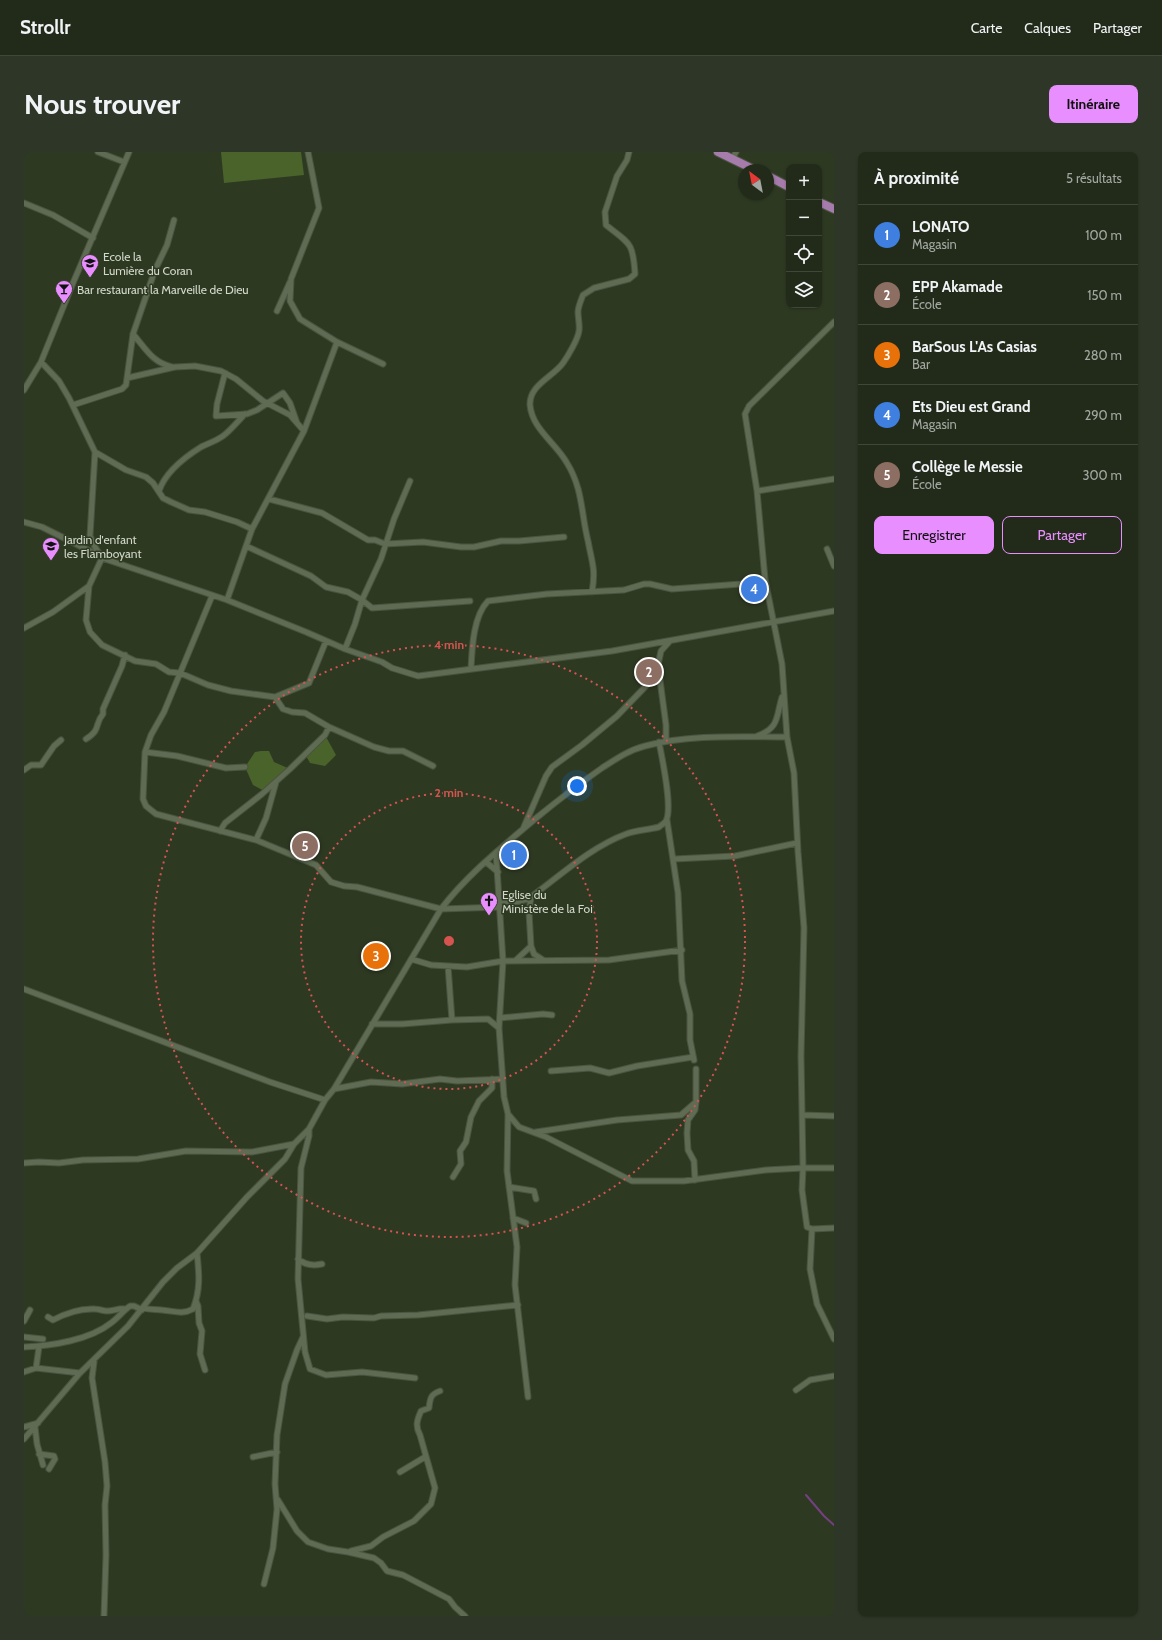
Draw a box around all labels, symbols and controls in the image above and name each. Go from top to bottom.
text: Strollr [20,16,71,39]
text: Carte [971,19,1002,37]
text: Calques [1024,19,1071,37]
text: Partager [1093,19,1142,37]
button: Itinéraire [1049,85,1138,123]
text: Nous trouver [24,87,180,121]
north arrow [738,164,774,200]
map controls [786,164,822,308]
button: + [786,164,822,200]
text: À proximité [874,168,959,188]
text: 5 résultats [1066,170,1122,186]
button: − [786,200,822,236]
text: LONATO [912,218,969,236]
text: 1 [885,227,889,243]
text: 100 m [1085,227,1122,243]
button: locate [786,236,822,272]
text: Magasin [912,236,957,252]
place label: Ecole la Lumière du Coran [103,249,193,278]
school or university icon: Ecole la Lumière du Coran [80,253,100,278]
button: layers [786,272,822,308]
text: EPP Akamade [912,278,1003,296]
bar icon: Bar restaurant la Marveille de Dieu [54,279,74,304]
place label: Bar restaurant la Marveille de Dieu [77,282,249,297]
text: 2 [884,287,890,303]
text: 150 m [1087,287,1122,303]
text: École [912,296,942,312]
text: BarSous L'As Casias [912,338,1037,356]
text: 3 [883,347,891,363]
text: 280 m [1084,347,1122,363]
text: Bar [912,356,930,372]
text: Ets Dieu est Grand [912,398,1031,416]
text: 4 [883,407,891,423]
text: 290 m [1084,407,1122,423]
text: Magasin [912,416,957,432]
text: Collège le Messie [912,458,1023,476]
text: 5 [884,467,890,483]
text: 300 m [1082,467,1122,483]
text: École [912,476,942,492]
button: Enregistrer [874,516,994,554]
button: Partager [1002,516,1122,554]
place label: Jardin d'enfant les Flamboyant [63,532,142,561]
school or university icon: Jardin d'enfant les Flamboyant [41,536,61,561]
pin: 4 [741,574,767,604]
text: 4 min [434,637,464,652]
pin: 2 [636,657,662,687]
your location [567,776,587,796]
text: 2 min [435,785,463,800]
pin: 5 [292,831,318,861]
pin: 1 [501,840,527,870]
place label: Eglise du Ministère de la Foi [502,887,593,916]
church icon: Eglise du Ministère de la Foi [479,891,499,916]
centre of rings [442,934,456,948]
pin: 3 [363,941,389,971]

